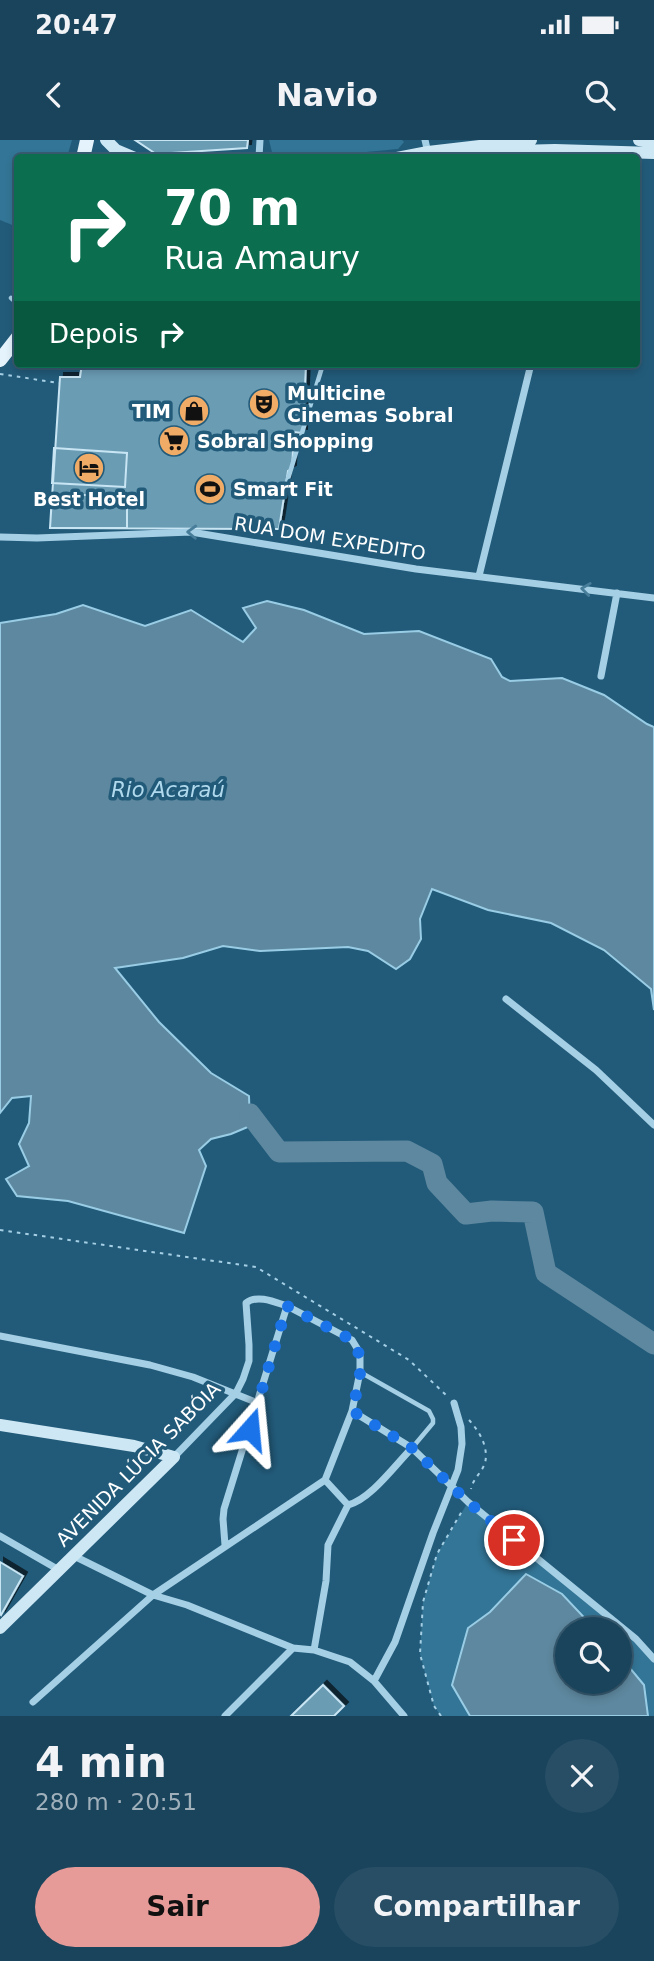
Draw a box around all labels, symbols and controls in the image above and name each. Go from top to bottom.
text: 20:47 [35,10,118,40]
icon: back [35,76,73,114]
text: Navio [276,76,378,114]
icon: search [581,76,619,114]
text: 70 m [164,180,300,237]
icon: right [49,182,140,273]
text: Rua Amaury [164,239,360,277]
icon: right [152,315,190,353]
text: Depois [49,319,138,349]
place label: Multicine Cinemas Sobral [287,382,453,426]
theatre icon: Multicine Cinemas Sobral [247,387,281,421]
shop icon: TIM [177,394,211,428]
place label: TIM [132,400,171,422]
supermarket icon: Sobral Shopping [157,424,191,458]
place label: Sobral Shopping [197,430,374,452]
hotel icon: Best Hotel [72,451,106,485]
sports icon: Smart Fit [193,472,227,506]
place label: Smart Fit [233,478,333,500]
place label: Best Hotel [33,488,145,510]
street label: RUA DOM EXPEDITO [233,512,427,564]
one-way arrow [186,525,197,540]
one-way arrow [581,581,592,596]
water label: Rio Acaraú [111,778,225,802]
street label: AVENIDA LÚCIA SABÓIA [51,1377,225,1551]
position arrow [213,1392,287,1466]
pin [484,1510,544,1570]
icon: arrive [495,1521,533,1559]
map controls [555,1617,632,1694]
button: search [555,1617,632,1694]
text: 4 min [35,1738,167,1787]
button: close [545,1739,619,1813]
text: 280 m · 20:51 [35,1789,197,1815]
button: Sair [35,1867,320,1947]
button: Compartilhar [334,1867,619,1947]

